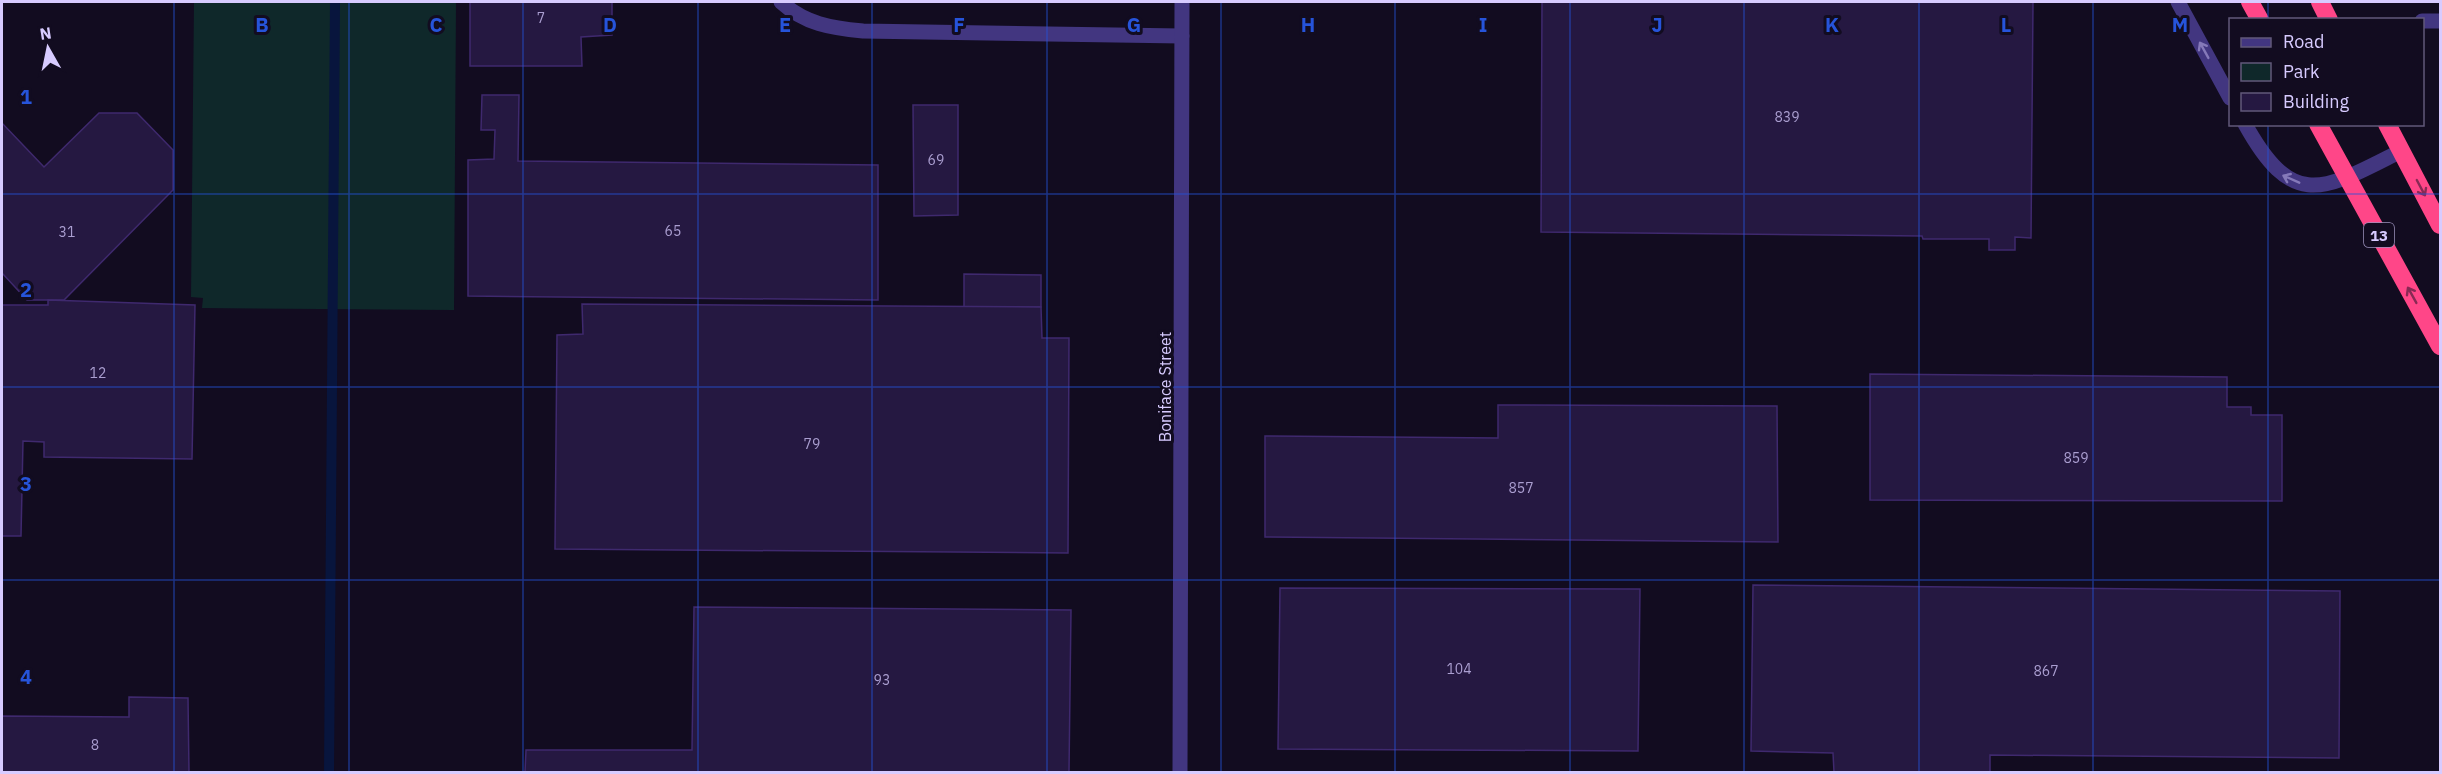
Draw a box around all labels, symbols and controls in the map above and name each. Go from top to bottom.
house number: 7 [537,9,545,27]
text: B [255,11,269,38]
text: C [429,11,443,38]
text: D [603,11,617,38]
text: E [779,11,791,38]
text: F [953,11,965,38]
text: G [1127,11,1141,38]
text: H [1301,11,1315,38]
text: I [1479,11,1487,38]
text: J [1651,11,1663,38]
text: K [1825,11,1839,38]
text: L [2001,11,2011,38]
text: M [2172,11,2188,38]
north arrow [18,18,78,78]
legend [2229,18,2424,126]
text: N [38,22,53,44]
text: Road [2283,30,2324,53]
one-way arrow [2198,41,2209,59]
text: Park [2283,60,2320,83]
text: 1 [20,83,32,110]
text: Building [2283,90,2350,113]
house number: 839 [1774,108,1800,126]
house number: 69 [928,151,944,169]
one-way arrow [2282,173,2300,185]
one-way arrow [2416,178,2427,196]
house number: 65 [665,222,681,240]
house number: 31 [59,223,75,241]
road number: 13 [2364,223,2394,247]
text: 2 [20,276,32,303]
one-way arrow [2406,287,2418,304]
street label: Boniface Street [1155,332,1175,442]
house number: 12 [90,364,106,382]
house number: 79 [804,435,820,453]
house number: 859 [2063,449,2089,467]
text: 3 [20,470,32,497]
house number: 857 [1508,479,1534,497]
house number: 104 [1446,660,1472,678]
house number: 867 [2033,662,2059,680]
text: 4 [20,663,32,690]
house number: 93 [874,671,890,689]
house number: 8 [91,736,99,754]

